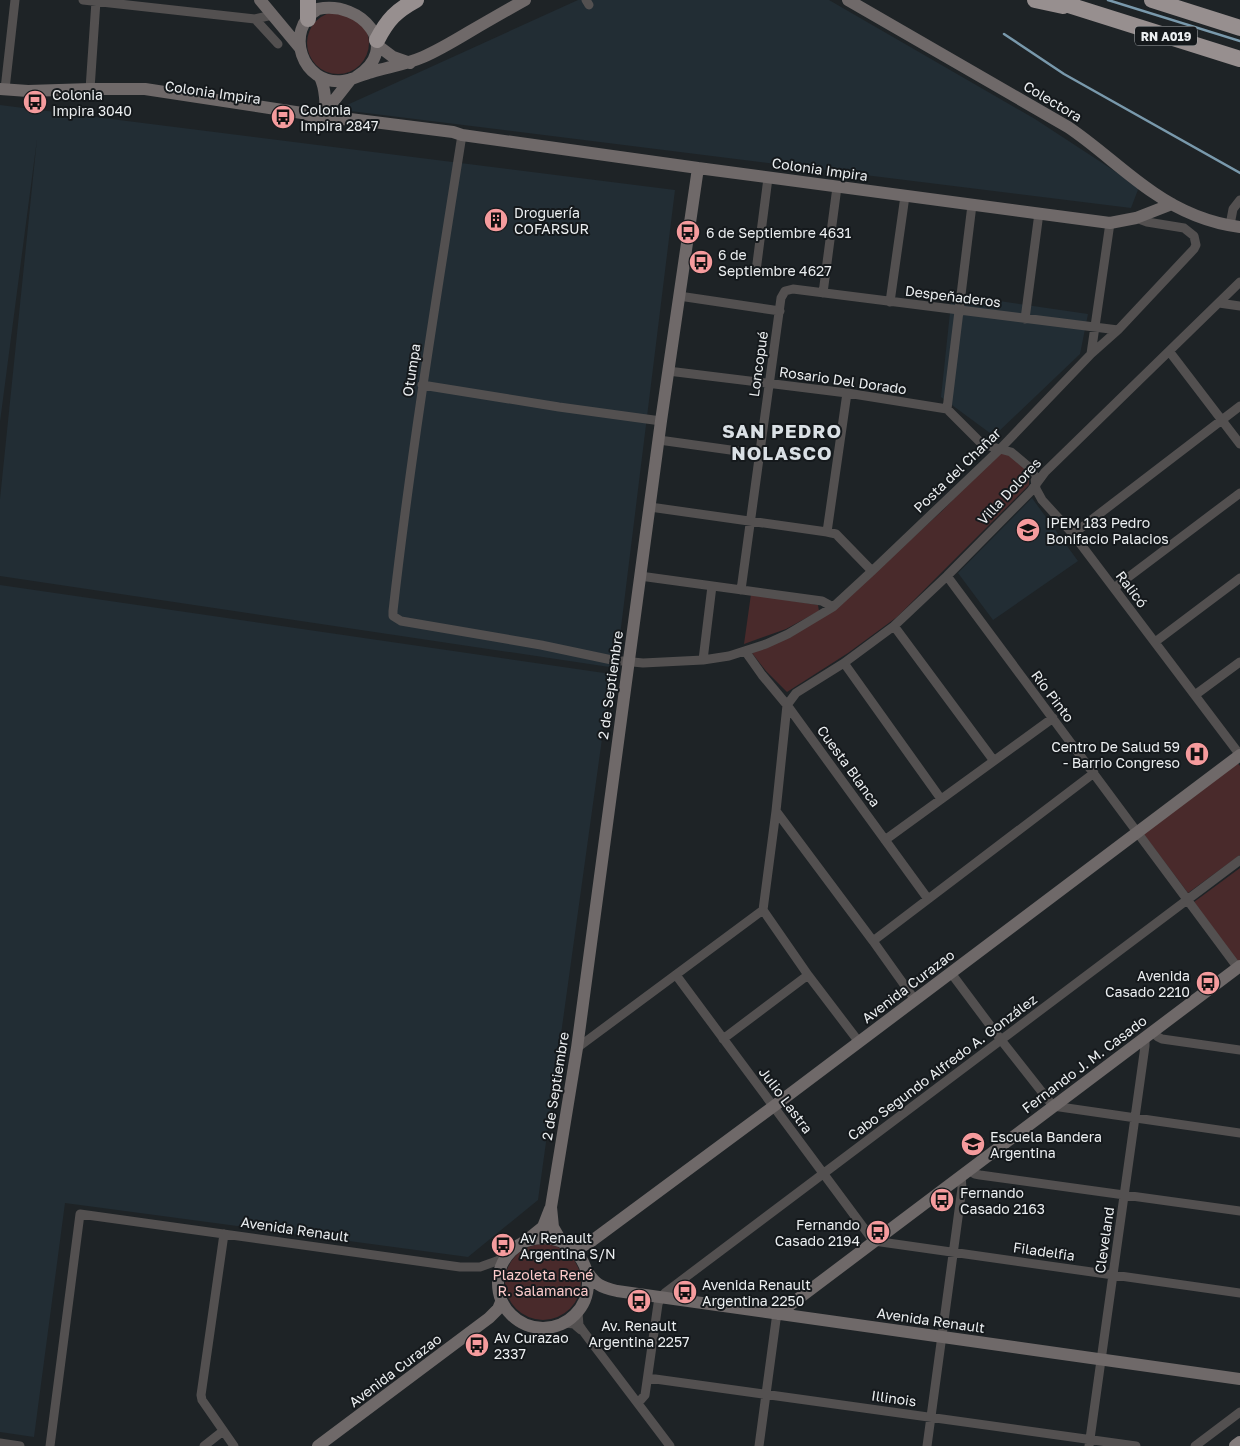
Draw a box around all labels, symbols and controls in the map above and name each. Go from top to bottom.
road number: RN A019 [1135,27,1197,46]
street label: Colonia Impira [164,77,262,107]
street label: Colectora [1021,77,1085,125]
place label: Colonia Impira 3040 [52,86,132,119]
bus stop icon: Colonia Impira 3040 [22,89,48,115]
place label: Colonia Impira 2847 [300,101,379,134]
bus stop icon: Colonia Impira 2847 [270,104,296,130]
street label: Colonia Impira [771,154,869,184]
place label: Droguería COFARSUR [514,204,589,237]
building icon: Droguería COFARSUR [483,207,509,233]
bus stop icon: 6 de Septiembre 4631 [675,219,701,245]
place label: 6 de Septiembre 4631 [706,224,852,241]
place label: 6 de Septiembre 4627 [718,246,832,279]
bus stop icon: 6 de Septiembre 4627 [688,249,714,275]
street label: Despeñaderos [904,282,1002,310]
street label: Loncopué [745,330,771,398]
street label: Otumpa [398,342,424,398]
street label: Rosario Del Dorado [778,363,908,397]
district label: SAN PEDRO NOLASCO [722,419,842,464]
street label: Posta del Chañar [910,424,1005,516]
street label: Villa Dolores [974,454,1044,528]
place label: IPEM 183 Pedro Bonifacio Palacios [1046,514,1169,547]
school or university icon: IPEM 183 Pedro Bonifacio Palacios [1015,517,1041,543]
street label: Ralicó [1113,567,1151,611]
street label: 2 de Septiembre [594,630,626,740]
street label: Río Pinto [1028,667,1078,725]
street label: Cuesta Blanca [814,722,884,810]
place label: Centro De Salud 59 - Barrio Congreso [1051,738,1180,771]
hospital icon: Centro De Salud 59 - Barrio Congreso [1184,741,1210,767]
street label: Avenida Curazao [858,946,958,1026]
place label: Avenida Casado 2210 [1105,967,1190,1000]
bus stop icon: Avenida Casado 2210 [1195,970,1221,996]
street label: Cabo Segundo Alfredo A. González [844,990,1040,1144]
street label: Fernando J. M. Casado [1018,1011,1150,1117]
street label: 2 de Septiembre [538,1031,572,1141]
street label: Julio Lastra [756,1063,816,1137]
place label: Escuela Bandera Argentina [990,1128,1102,1161]
school or university icon: Escuela Bandera Argentina [960,1131,986,1157]
place label: Fernando Casado 2163 [960,1184,1045,1217]
bus stop icon: Fernando Casado 2163 [929,1187,955,1213]
street label: Cleveland [1091,1206,1117,1274]
street label: Avenida Renault [240,1213,350,1245]
place label: Fernando Casado 2194 [775,1216,860,1249]
bus stop icon: Fernando Casado 2194 [865,1219,891,1245]
place label: Av Renault Argentina S/N [520,1229,616,1262]
bus stop icon: Av Renault Argentina S/N [490,1232,516,1258]
street label: Filadelfia [1012,1238,1076,1264]
park label: Plazoleta René R. Salamanca [493,1266,593,1299]
place label: Avenida Renault Argentina 2250 [702,1276,811,1309]
bus stop icon: Avenida Renault Argentina 2250 [672,1279,698,1305]
bus stop icon: Av. Renault Argentina 2257 [626,1288,652,1314]
street label: Avenida Renault [876,1304,986,1336]
place label: Av. Renault Argentina 2257 [588,1317,690,1350]
place label: Av Curazao 2337 [494,1329,569,1362]
street label: Avenida Curazao [345,1330,445,1410]
bus stop icon: Av Curazao 2337 [464,1332,490,1358]
street label: Illinois [870,1386,918,1410]

